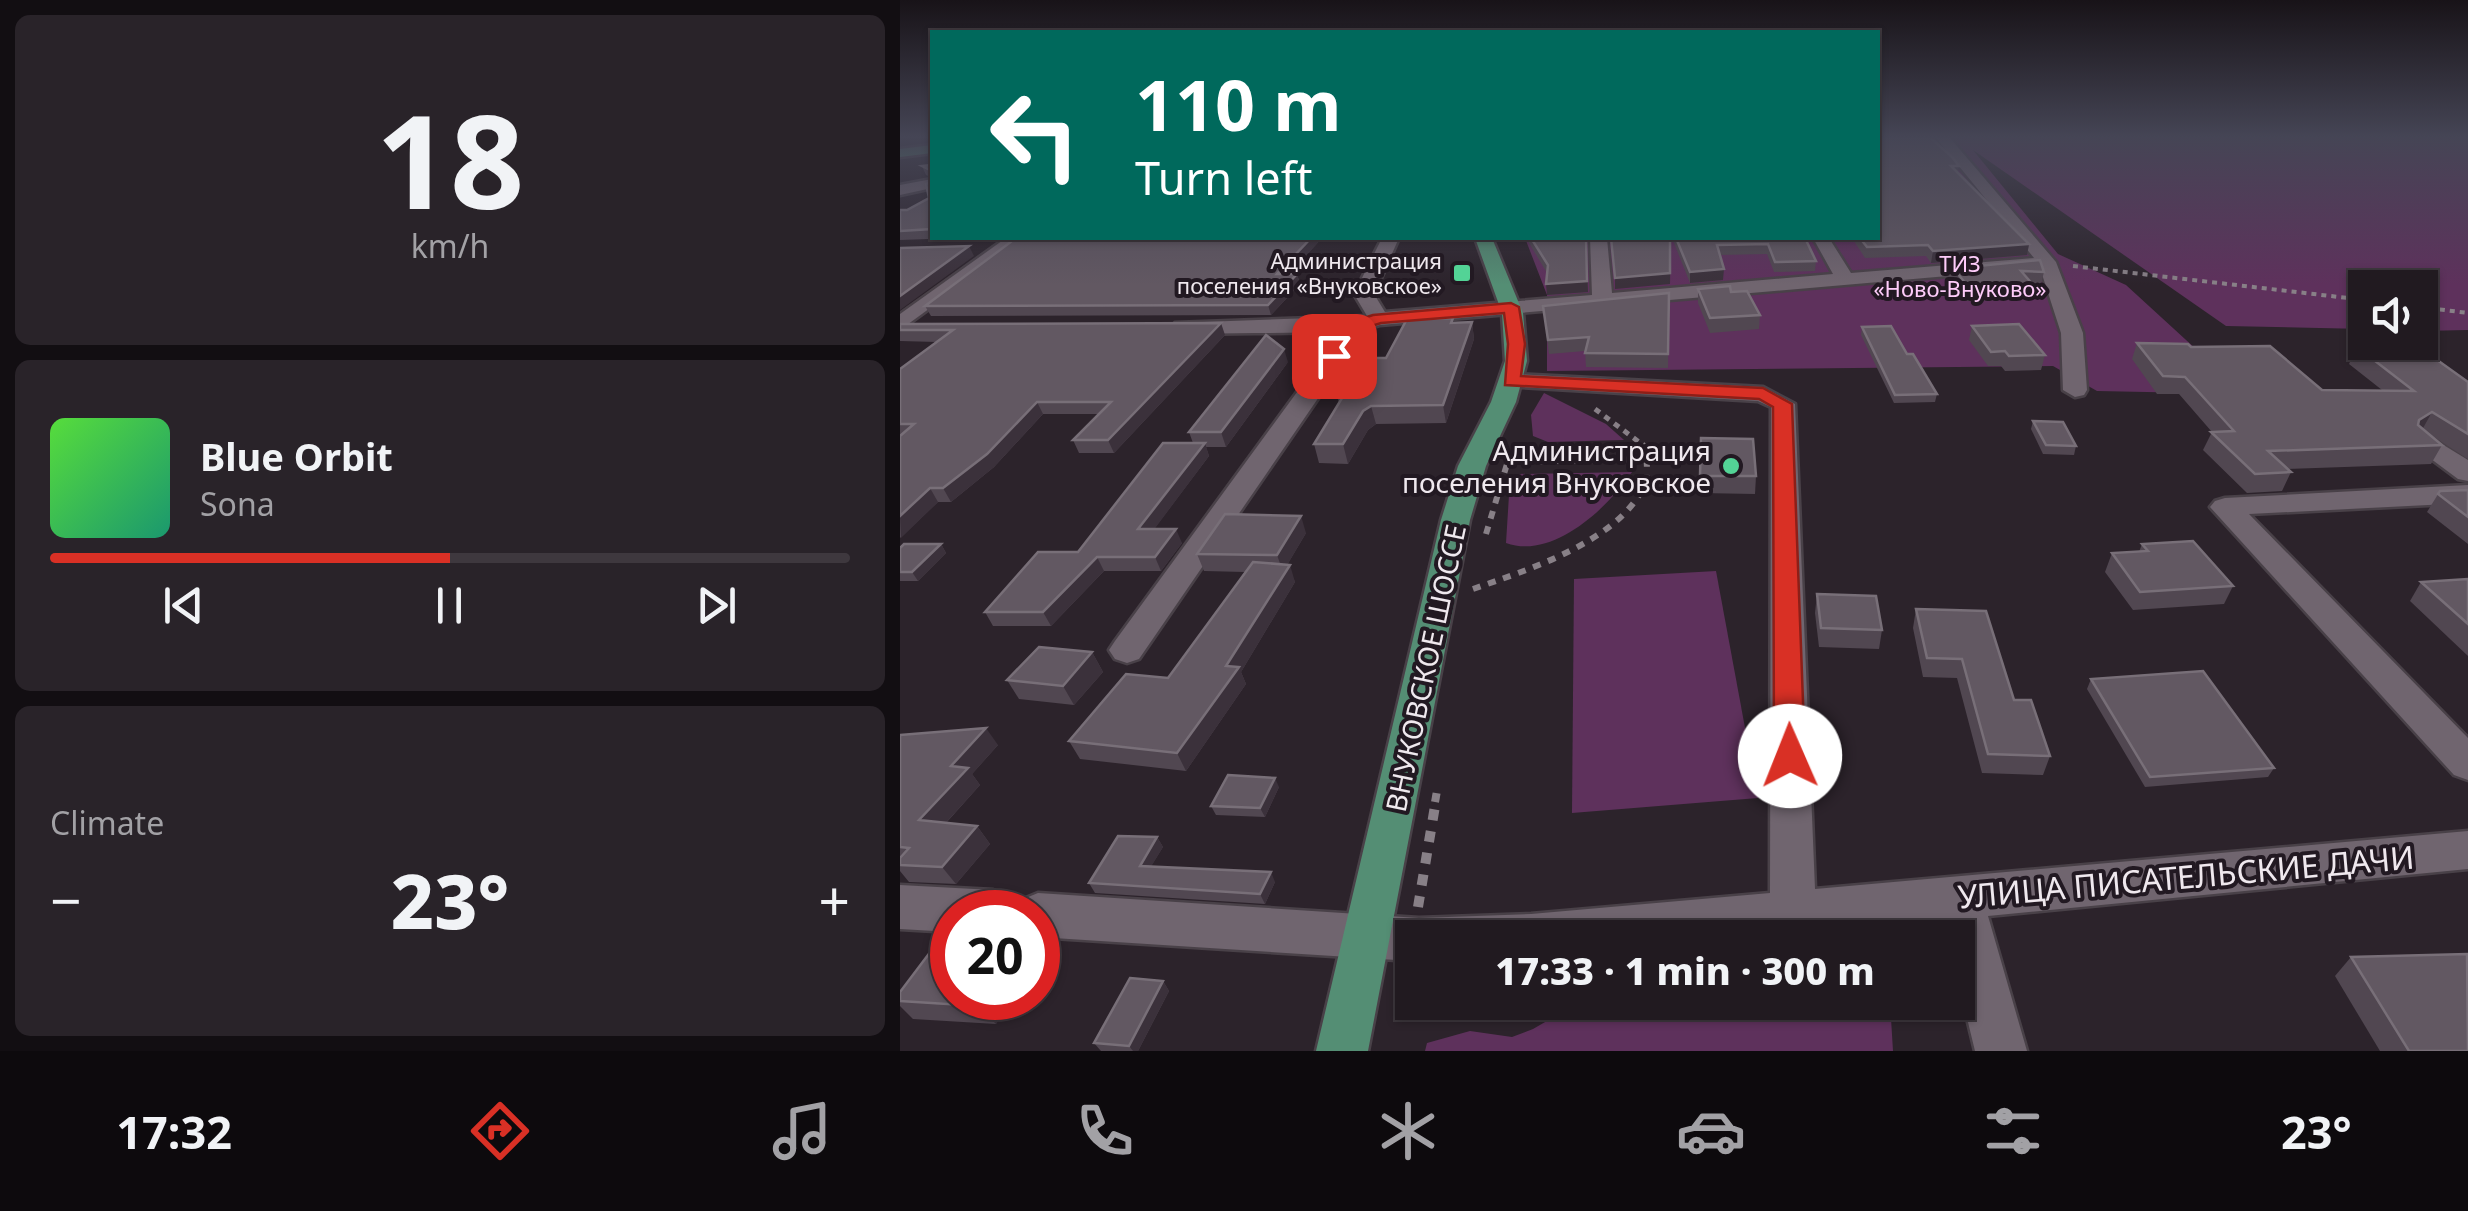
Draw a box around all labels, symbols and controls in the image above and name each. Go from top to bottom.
text: 110 m [1135,56,1342,152]
text: 18 [376,70,524,247]
icon: left [970,70,1100,200]
text: Turn left [1135,147,1312,208]
text: km/h [411,224,489,267]
place label: Администрация поселения «Внуковское» [1177,245,1442,300]
park label: ТИЗ «Ново-Внуково» [1873,248,2047,303]
marker: Администрация поселения «Внуковское» [1451,262,1473,284]
map controls [2348,270,2438,360]
button: sound [2348,270,2438,360]
pin [1292,314,1377,399]
icon: arrive [1307,329,1362,384]
text: Blue Orbit [200,430,393,482]
place label: Администрация поселения Внуковское [1402,431,1711,501]
marker: Администрация поселения Внуковское [1720,455,1742,477]
text: Sona [200,482,275,525]
street label: ВНУКОВСКОЕ ШОССЕ [1376,521,1474,815]
icon: previous [156,578,211,633]
icon: pause [422,578,477,633]
icon: next [689,578,744,633]
position arrow [1738,704,1842,808]
text: Climate [50,801,164,844]
street label: УЛИЦА ПИСАТЕЛЬСКИЕ ДАЧИ [1956,835,2416,917]
text: 23° [391,849,509,951]
text: − [50,862,81,937]
text: + [819,862,850,937]
speed limit sign: 20 [930,890,1060,1020]
text: 17:33 · 1 min · 300 m [1495,944,1875,996]
icon: directions [465,1096,535,1166]
icon: music [767,1096,837,1166]
icon: phone [1070,1096,1140,1166]
icon: climate [1373,1096,1443,1166]
icon: car [1676,1096,1746,1166]
icon: filters [1978,1096,2048,1166]
text: 17:32 [116,1101,232,1162]
text: 23° [2281,1101,2352,1162]

